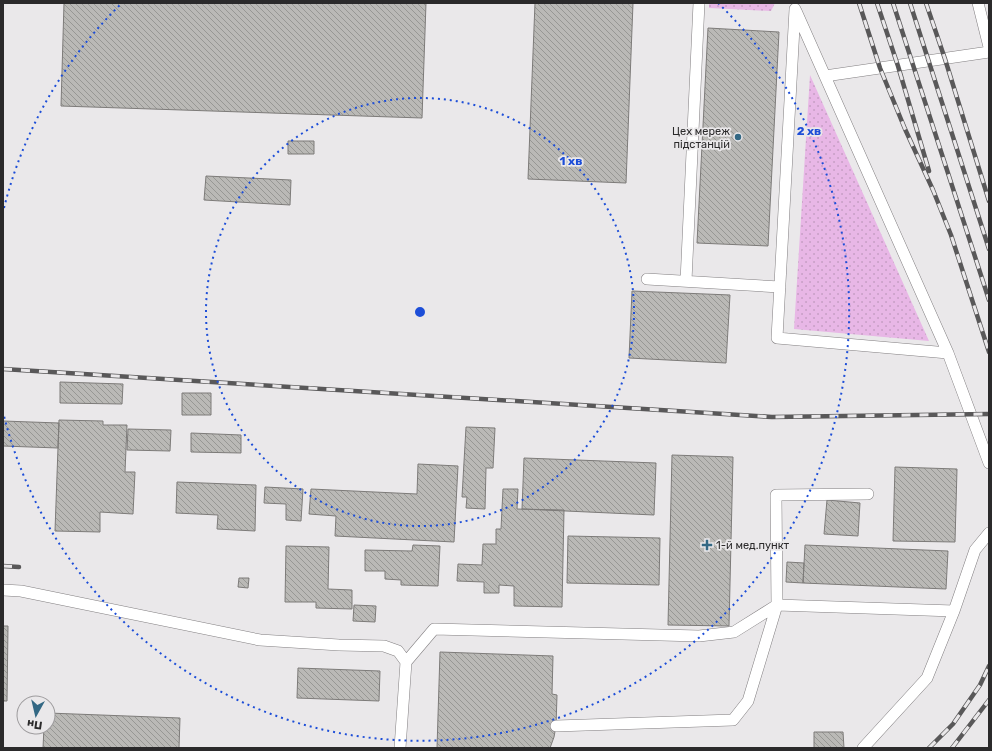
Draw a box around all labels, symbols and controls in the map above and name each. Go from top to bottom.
text: 2 хв [797,124,821,138]
place label: Цех мереж підстанцій [672,125,730,151]
marker: Цех мереж підстанцій [733,132,743,142]
text: 1 хв [560,154,582,168]
centre of rings [413,305,427,319]
marker: 1-й мед.пункт [701,539,713,551]
place label: 1-й мед.пункт [716,539,790,552]
north arrow [16,695,56,735]
text: Пн [26,717,43,732]

